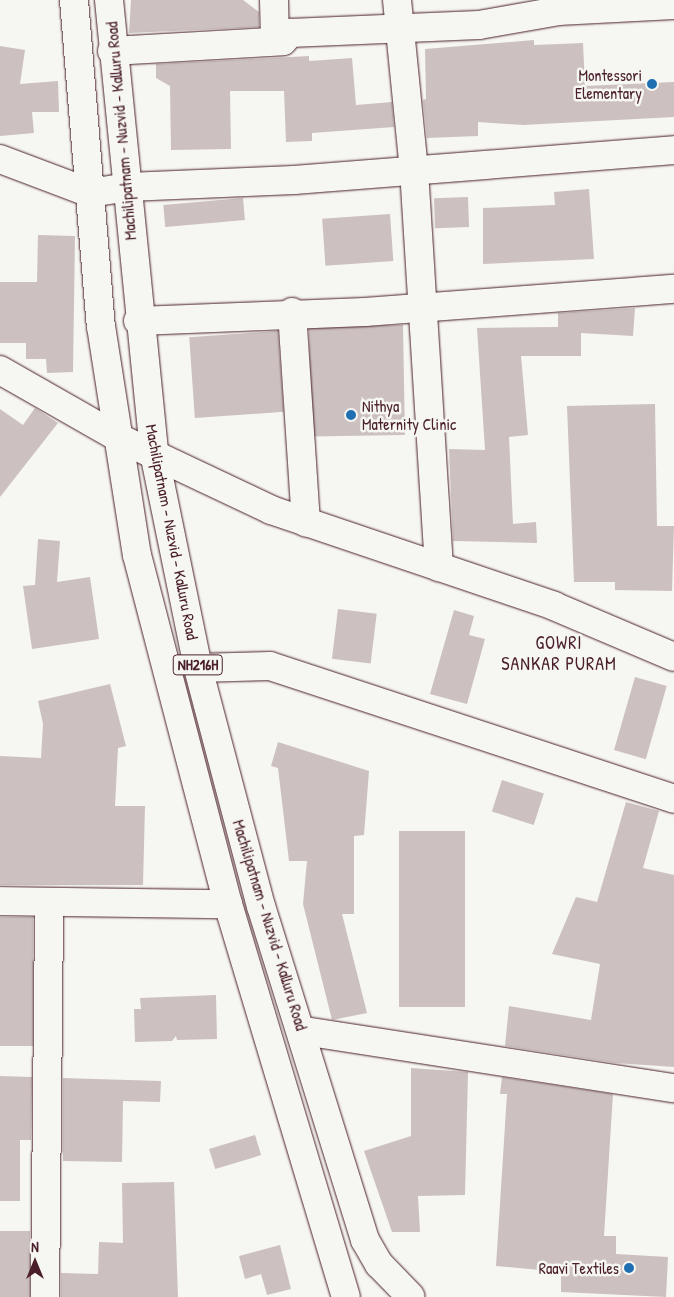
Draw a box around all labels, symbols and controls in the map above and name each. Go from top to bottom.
street label: Machilipatnam - Nuzvid - Kalluru Road [102,21,140,241]
place label: Montessori Elementary [575,65,642,103]
marker: Montessori Elementary [646,78,658,90]
place label: Nithya Maternity Clinic [362,396,456,434]
marker: Nithya Maternity Clinic [344,408,358,422]
street label: Machilipatnam - Nuzvid - Kalluru Road [142,423,202,641]
district label: GOWRI SANKAR PURAM [500,633,618,676]
road number: NH216H [172,652,224,678]
street label: Machilipatnam - Nuzvid - Kalluru Road [229,817,311,1033]
north arrow [10,1237,60,1287]
text: N [31,1237,39,1256]
place label: Raavi Textiles [539,1258,619,1278]
marker: Raavi Textiles [623,1262,635,1274]

